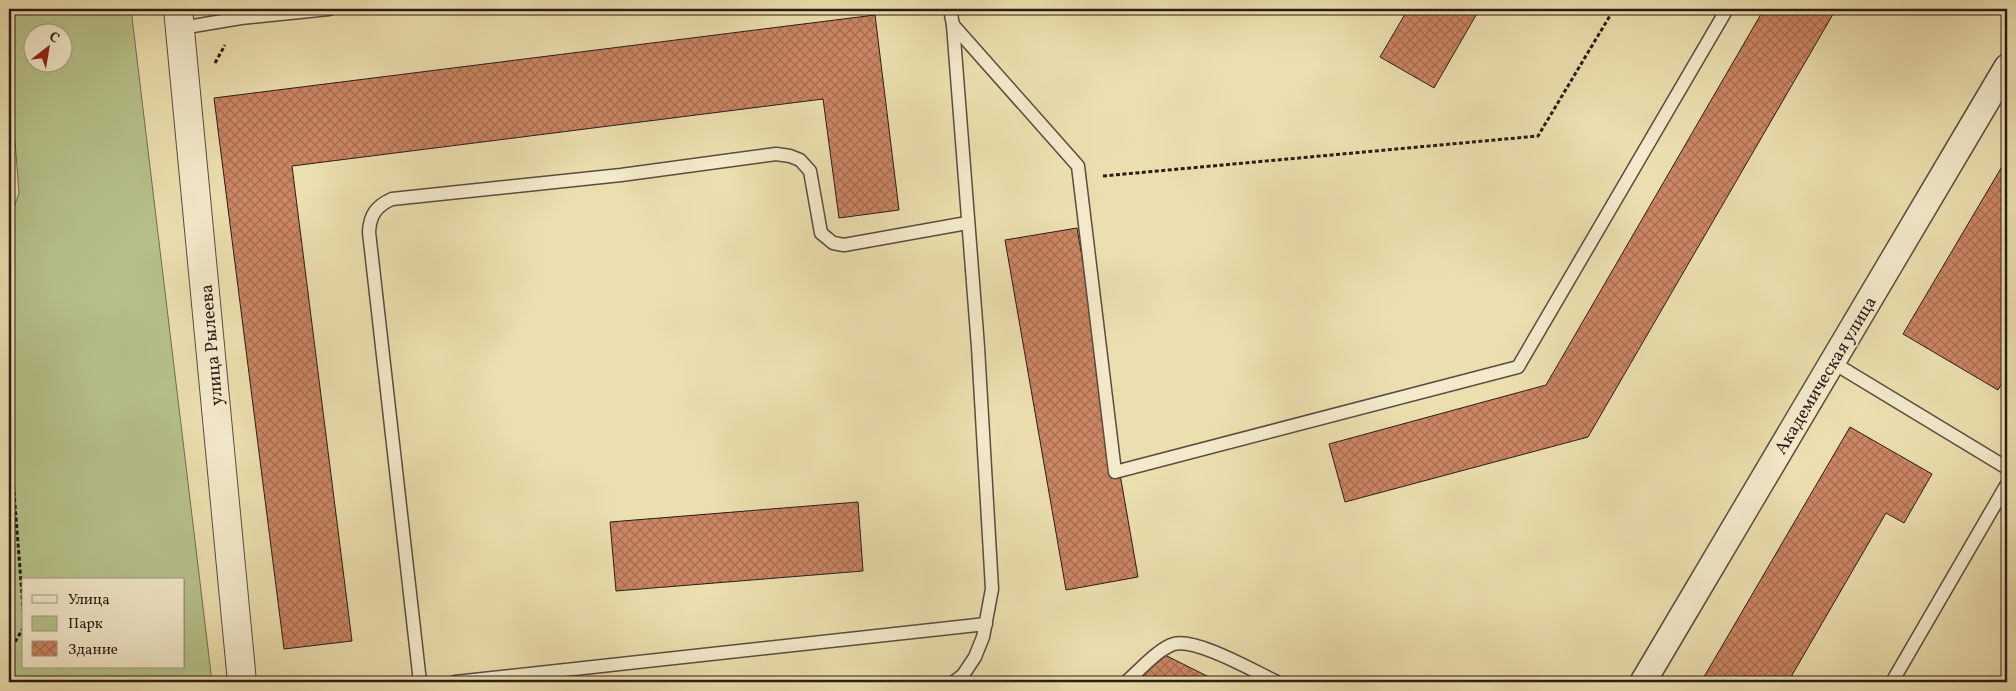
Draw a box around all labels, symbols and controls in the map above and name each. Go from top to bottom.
north arrow [22,22,72,72]
text: С [45,28,63,49]
street label: улица Рылеева [195,283,230,407]
street label: Академическая улица [1769,292,1884,460]
legend [22,578,185,668]
text: Улица [68,590,110,611]
text: Парк [68,614,103,635]
text: Здание [68,640,118,661]

